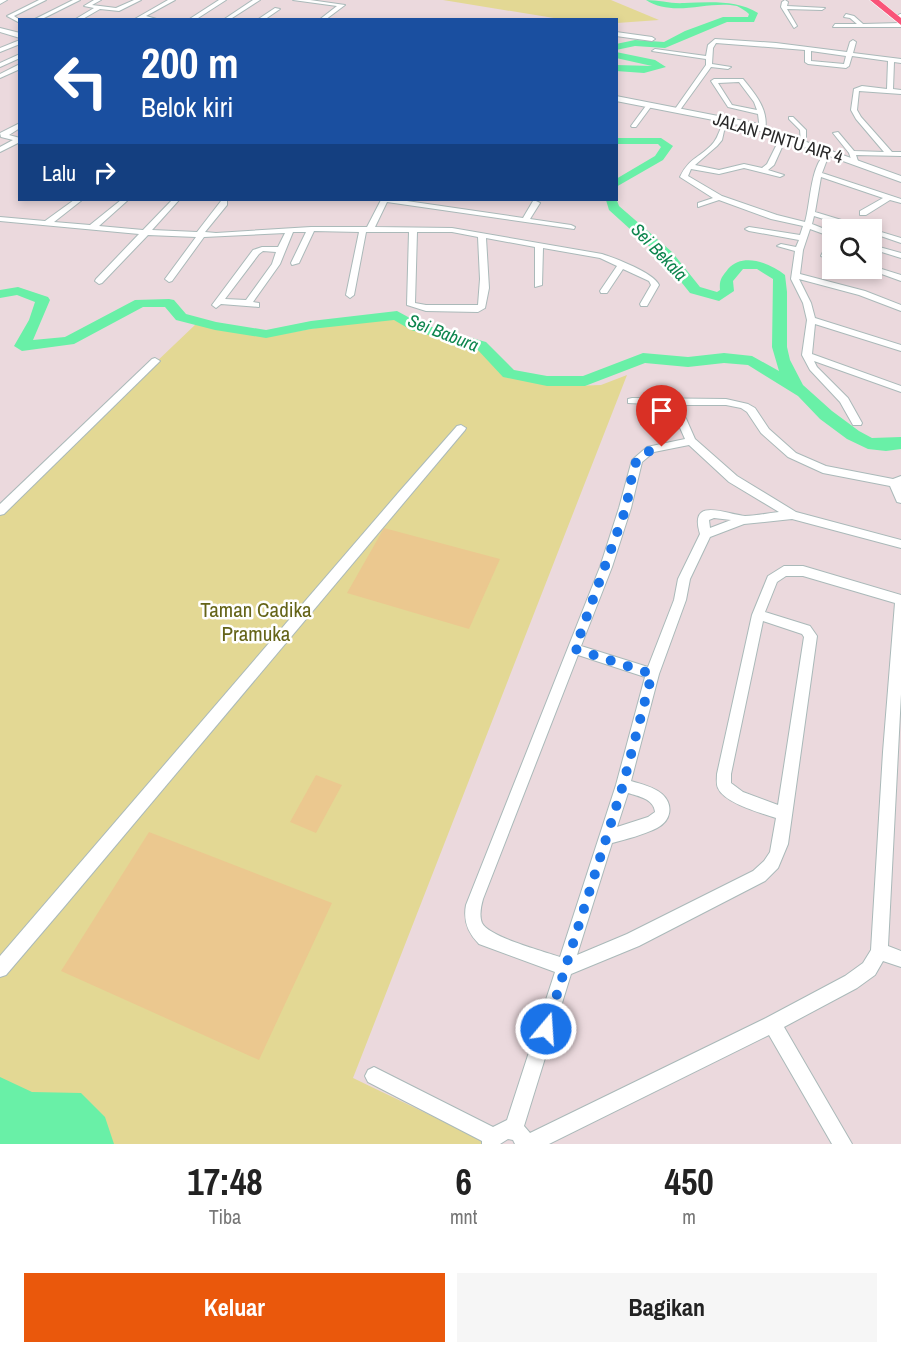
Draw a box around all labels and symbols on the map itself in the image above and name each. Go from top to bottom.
street label: JALAN PINTU AIR 4 [710,106,846,169]
water label: Sei Bekala [626,217,693,286]
water label: Sei Babura [404,308,482,357]
pin [636,385,687,447]
park label: Taman Cadika Pramuka [200,595,312,648]
position arrow [514,997,578,1061]

